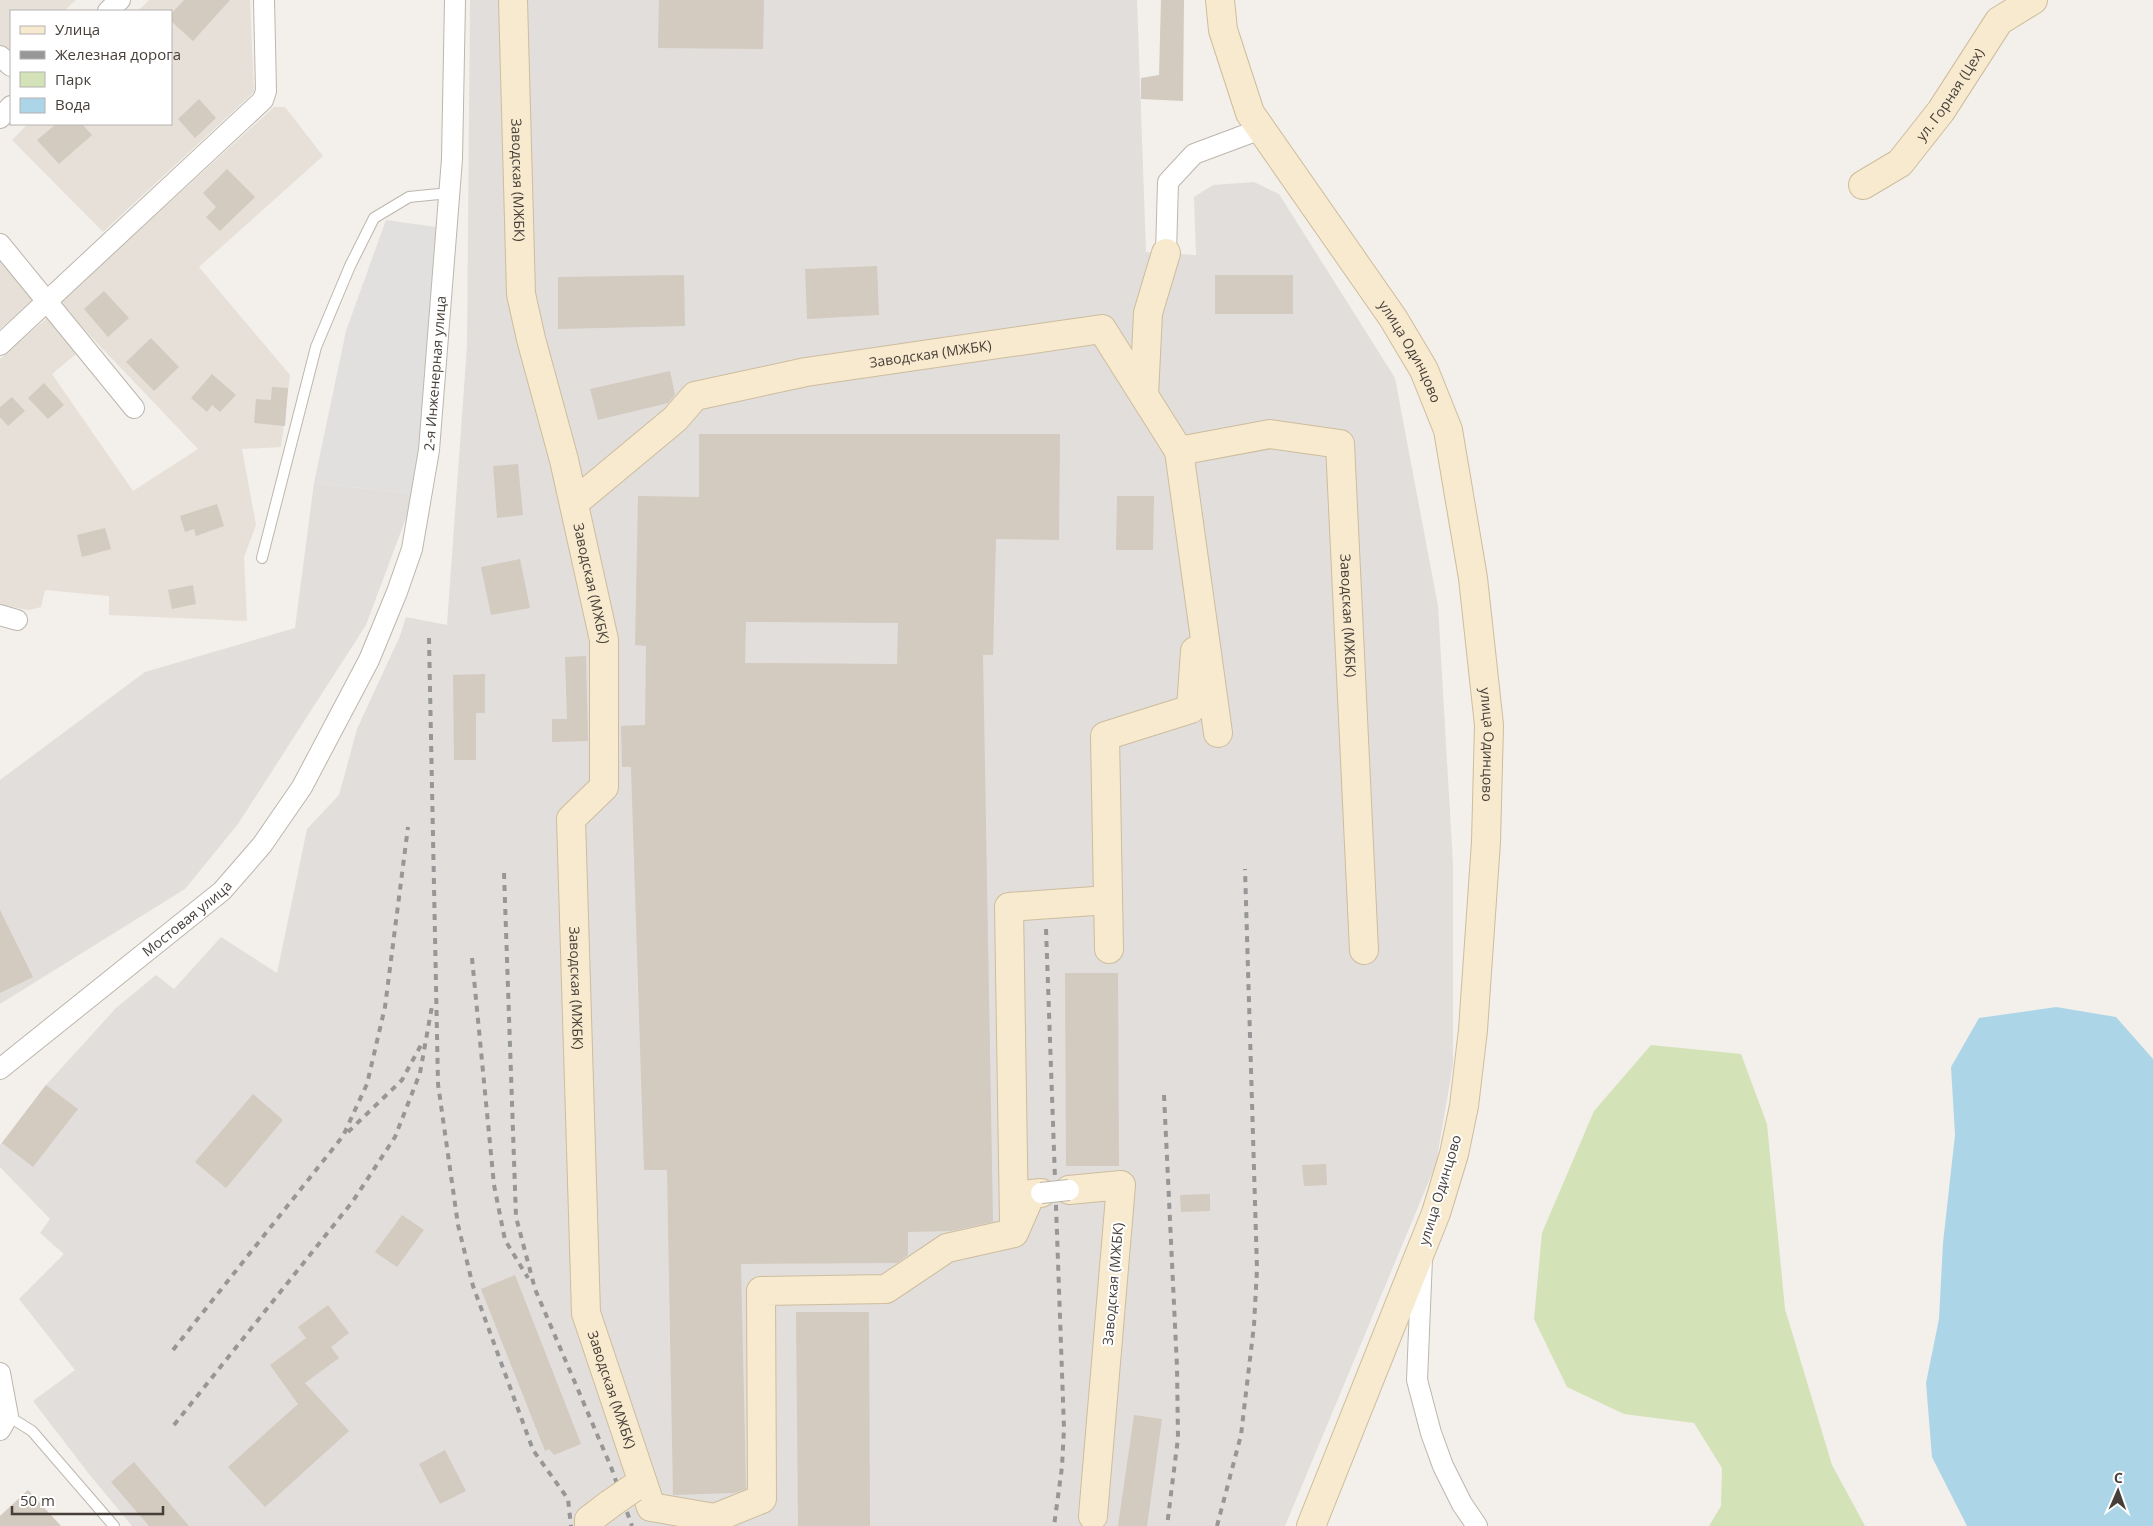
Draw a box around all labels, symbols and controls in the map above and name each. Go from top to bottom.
legend [10,10,172,125]
text: Улица [55,19,100,39]
text: Железная дорога [55,44,181,64]
street label: ул. Горная (Цех) [1911,44,1988,144]
text: Парк [55,69,91,89]
text: Вода [55,94,91,114]
street label: Заводская (МЖБК) [507,118,530,242]
street label: 2-я Инженерная улица [419,295,450,452]
street label: улица Одинцово [1374,296,1446,405]
street label: Заводская (МЖБК) [868,335,993,372]
street label: Заводская (МЖБК) [569,521,614,644]
street label: Заводская (МЖБК) [1336,553,1361,678]
street label: улица Одинцово [1476,686,1499,802]
street label: Мостовая улица [138,876,236,960]
street label: Заводская (МЖБК) [565,926,588,1050]
street label: улица Одинцово [1414,1132,1465,1247]
street label: Заводская (МЖБК) [1098,1222,1127,1346]
street label: Заводская (МЖБК) [584,1328,641,1451]
north arrow [2093,1466,2143,1516]
text: С [2114,1468,2123,1487]
scale bar [12,1484,164,1516]
text: 50 m [20,1490,55,1510]

